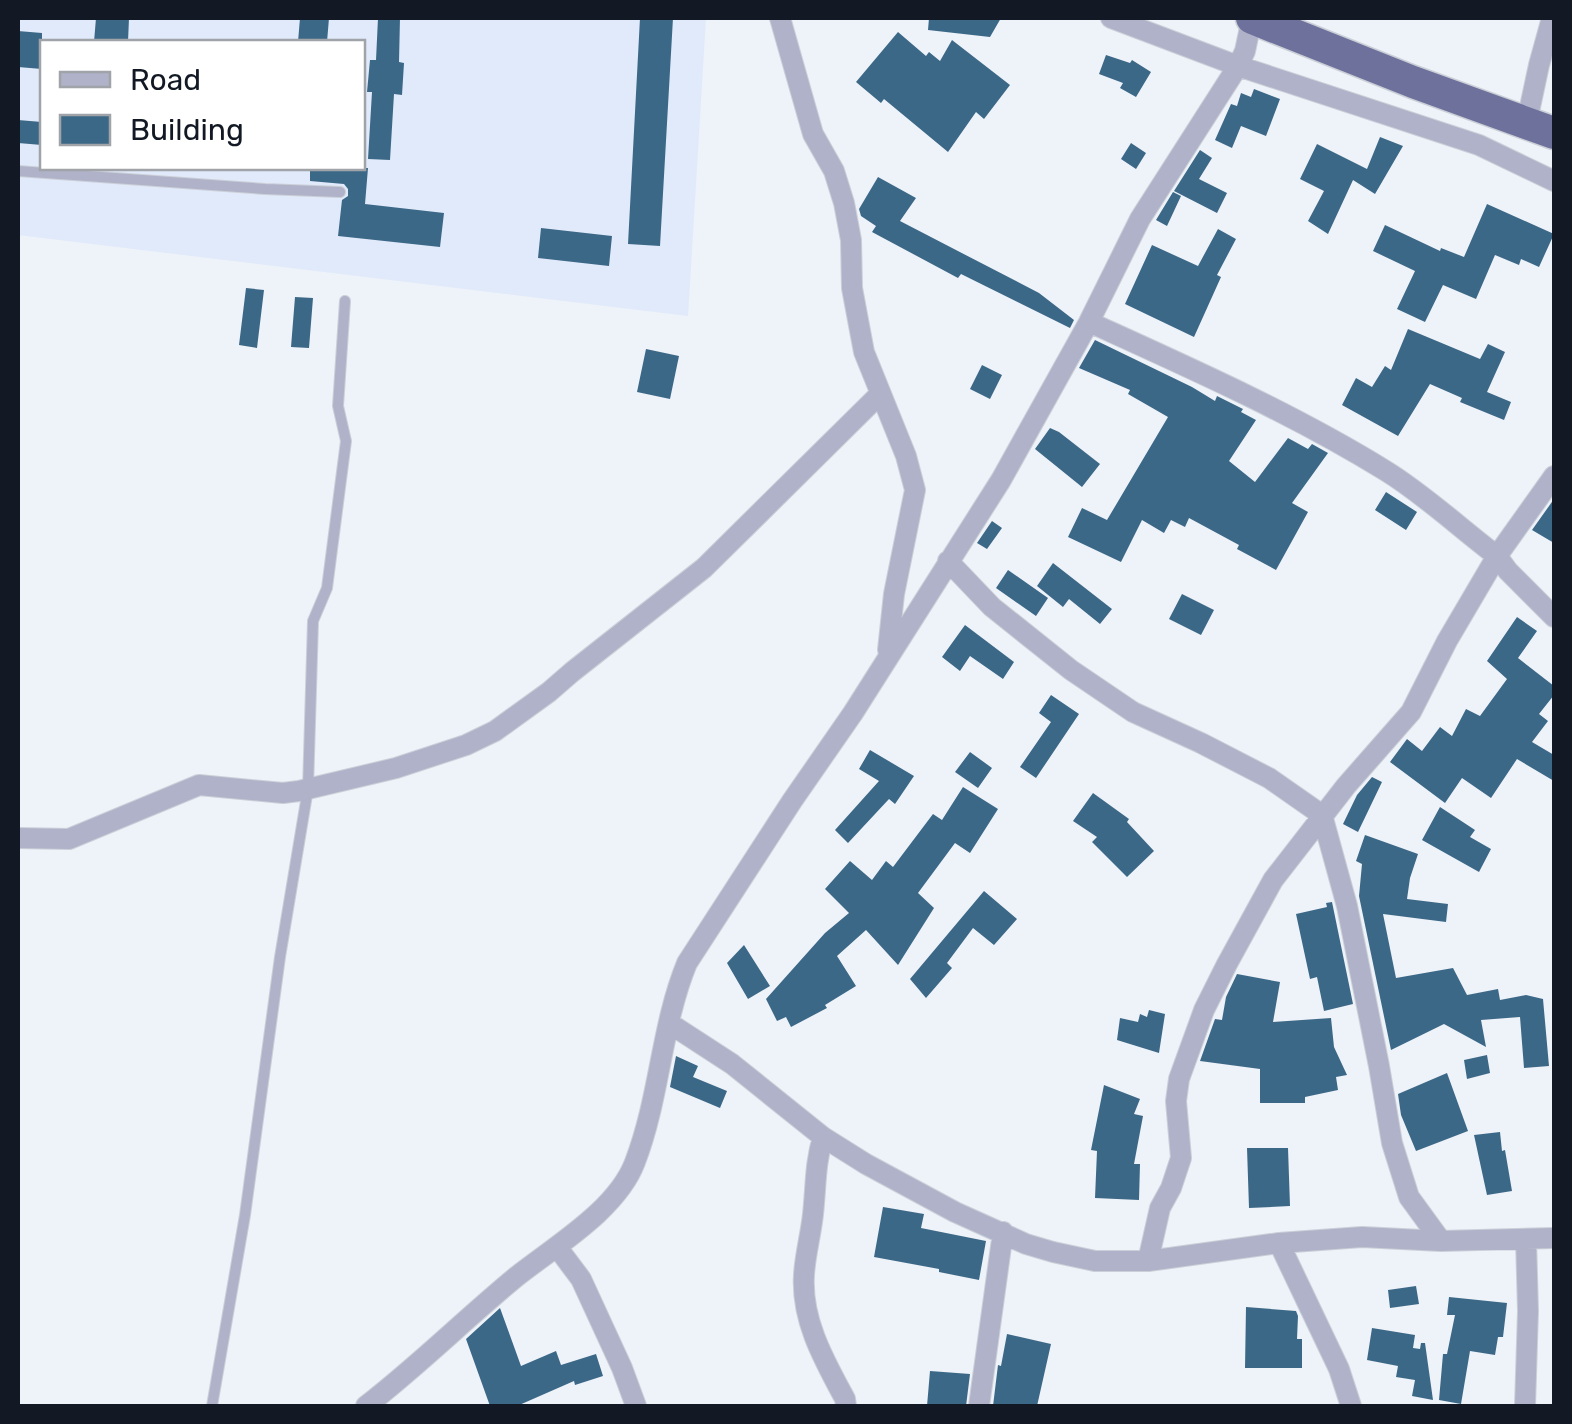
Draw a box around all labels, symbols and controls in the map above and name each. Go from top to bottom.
legend [40,40,365,170]
text: Road [130,62,201,98]
text: Building [130,112,244,148]

